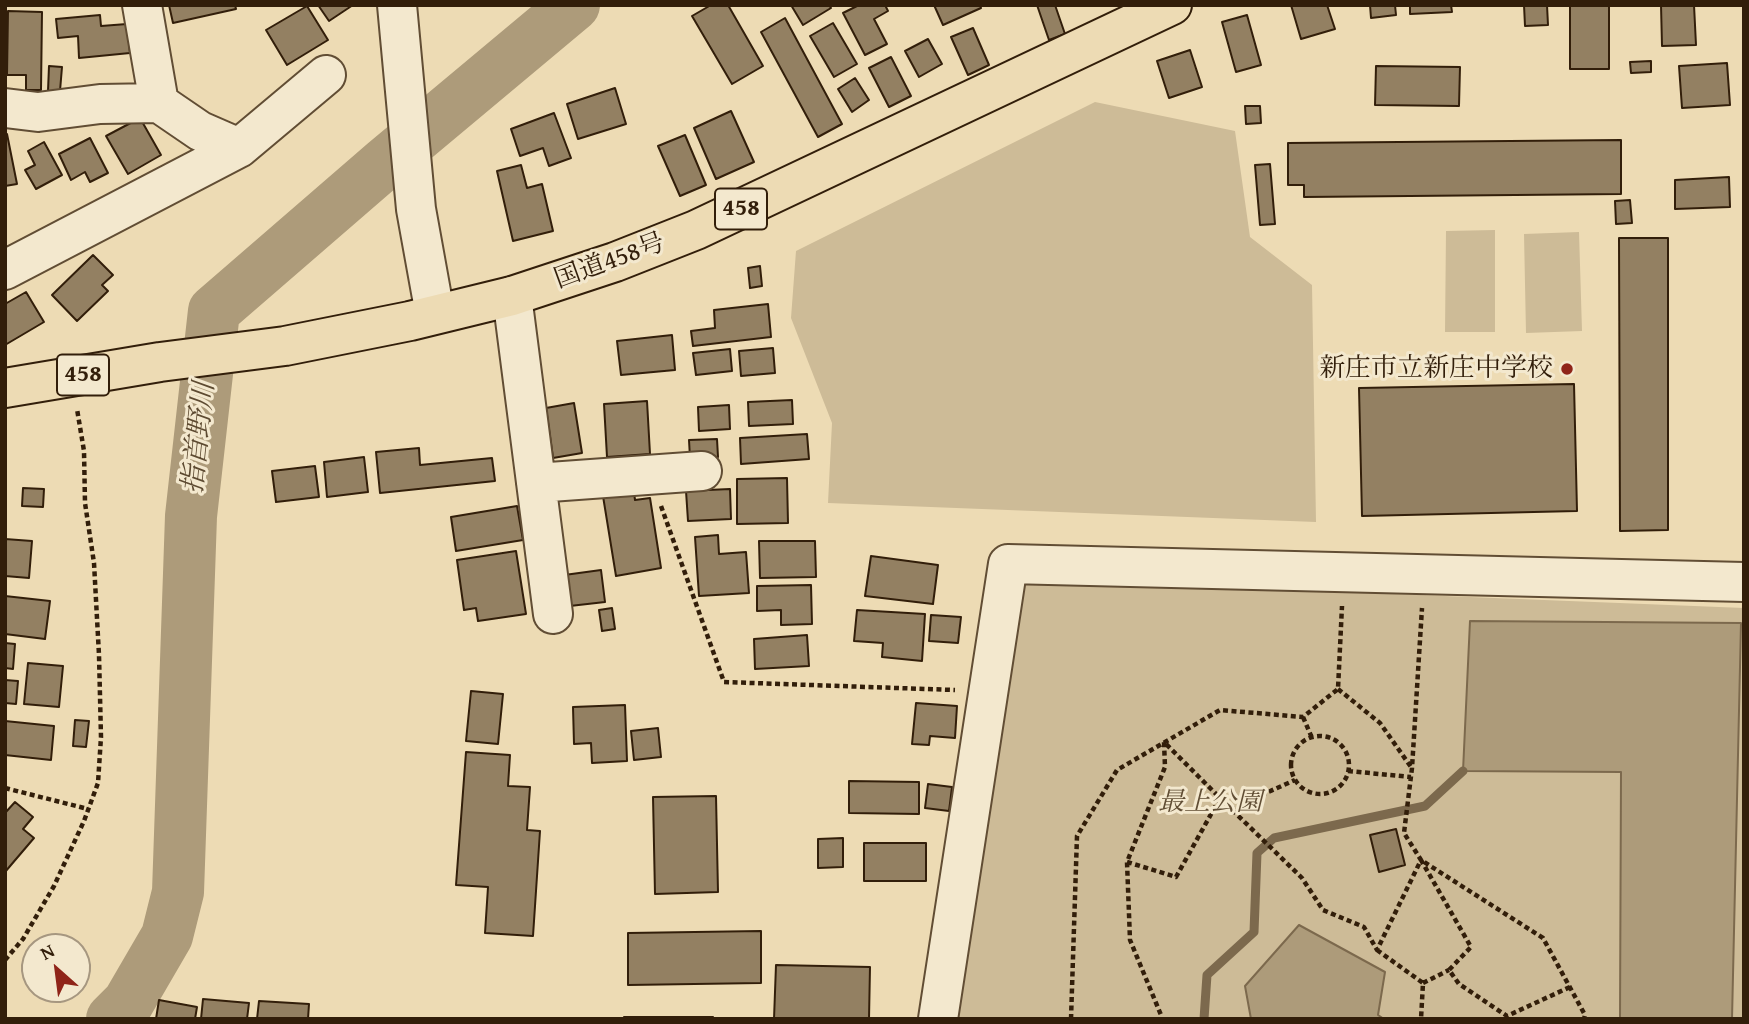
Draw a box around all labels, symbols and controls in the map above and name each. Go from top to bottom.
road number: 458 [715,188,767,230]
street label: 国道458号 [550,228,670,296]
place label: 新庄市立新庄中学校 [1319,353,1553,385]
road number: 458 [57,354,109,396]
marker: 新庄市立新庄中学校 [1559,361,1575,377]
water label: 指首野川 [177,381,223,495]
park label: 最上公園 [1158,787,1262,819]
north arrow [21,933,91,1003]
text: N [35,936,59,967]

